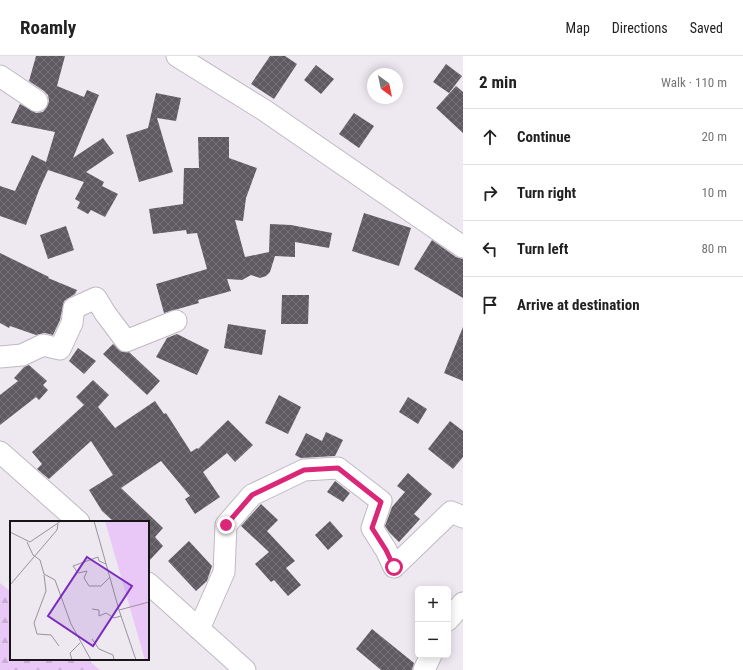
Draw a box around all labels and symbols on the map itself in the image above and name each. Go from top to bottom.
north arrow [367,68,403,104]
route end [217,516,235,534]
inset map [10,521,149,660]
route start [385,558,403,576]

